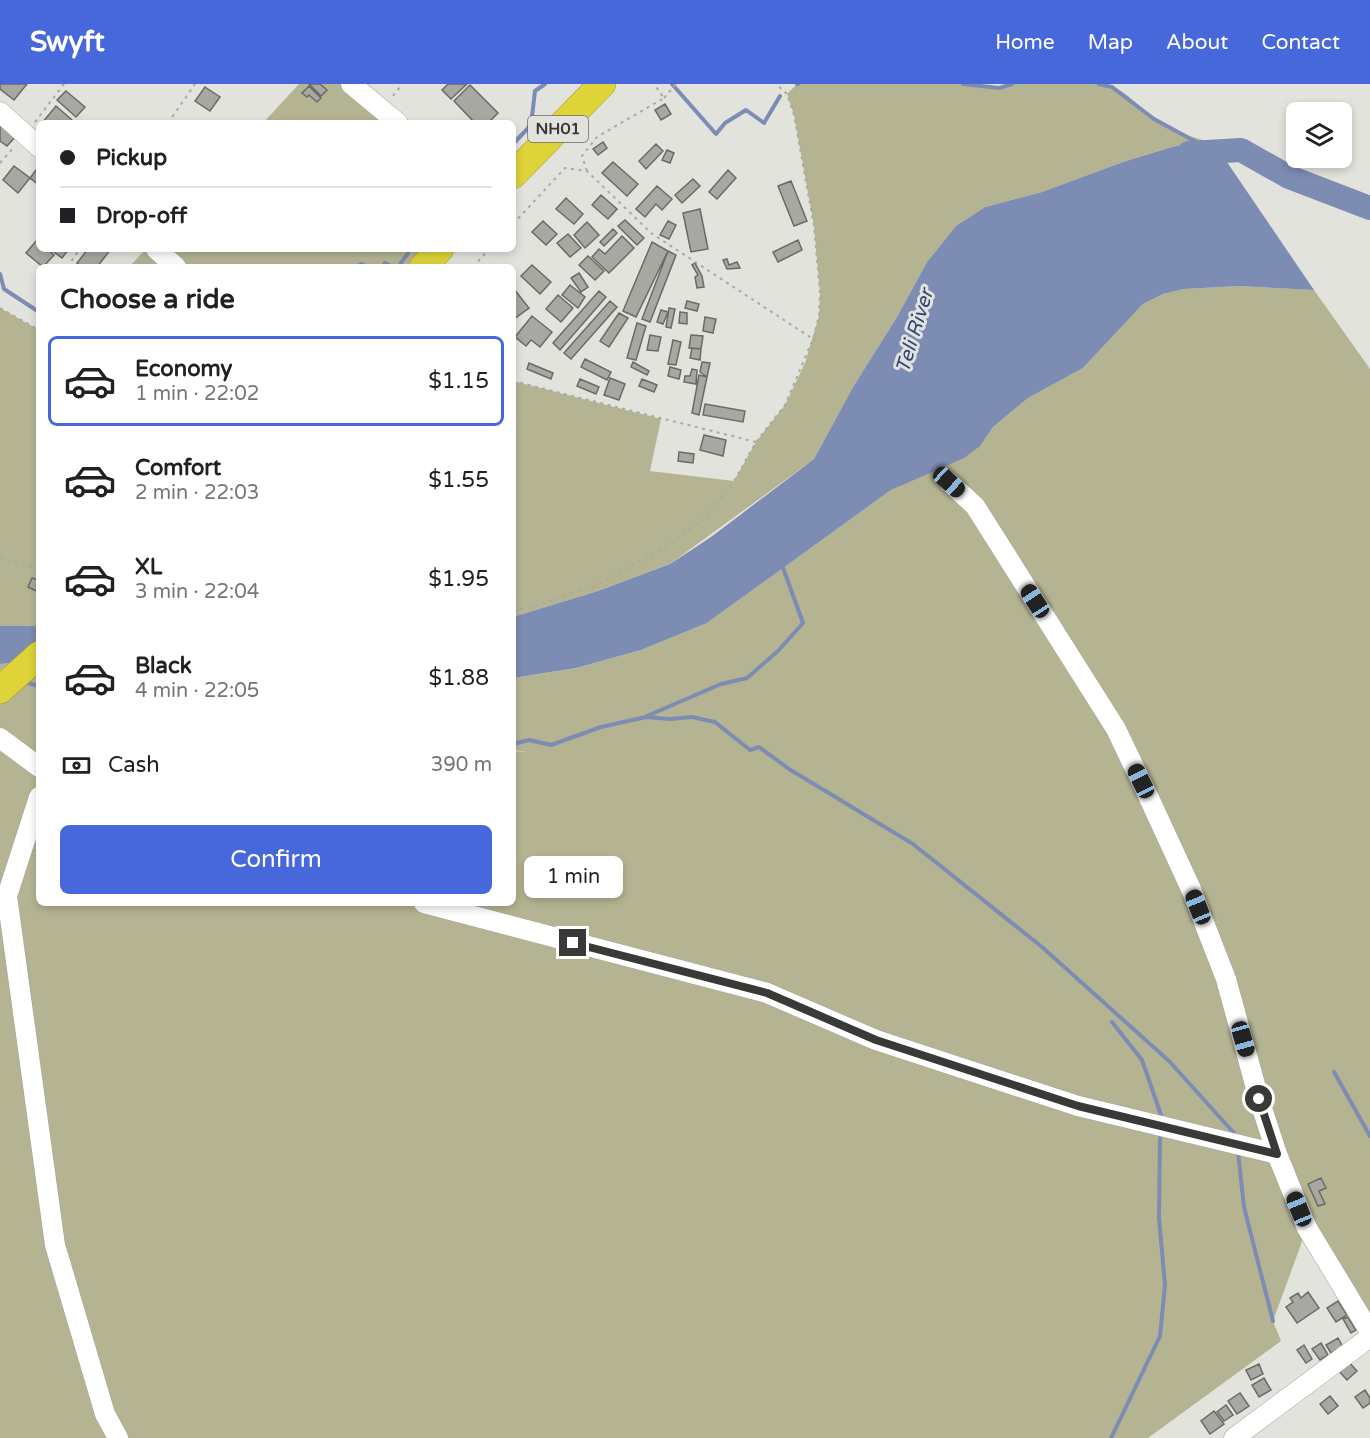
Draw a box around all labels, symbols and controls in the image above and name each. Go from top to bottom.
text: Swyft [30,25,105,59]
text: Home [995,30,1055,55]
text: Map [1088,30,1133,55]
text: About [1166,30,1228,55]
text: Contact [1261,30,1340,55]
map controls [1286,102,1352,168]
button: layers [1286,102,1352,168]
road number: NH01 [528,116,588,142]
text: Pickup [96,145,167,171]
text: Drop-off [96,203,187,229]
text: Choose a ride [60,283,235,316]
water label: Teli River [891,284,940,376]
icon: car [63,354,117,408]
text: Economy [135,356,232,382]
text: $1.15 [428,368,489,394]
text: 1 min · 22:02 [135,382,259,406]
icon: car [63,453,117,507]
text: Comfort [135,455,221,481]
car [930,463,968,501]
text: $1.55 [428,467,489,493]
text: 2 min · 22:03 [135,481,259,505]
icon: car [63,552,117,606]
text: XL [135,554,162,580]
text: $1.95 [428,566,489,592]
text: 3 min · 22:04 [135,580,259,604]
car [1018,581,1052,621]
icon: car [63,651,117,705]
text: Black [135,653,192,679]
text: $1.88 [428,665,489,691]
text: 4 min · 22:05 [135,679,259,703]
icon: cash [60,749,93,782]
text: Cash [108,752,160,778]
text: 390 m [431,753,492,777]
car [1125,761,1157,801]
button: Confirm [60,825,492,894]
callout: 1 min [524,856,622,898]
text: 1 min [547,865,600,889]
car [1183,887,1213,927]
route end [559,929,586,956]
car [1229,1019,1257,1059]
route start [1245,1085,1272,1112]
car [1284,1189,1314,1229]

